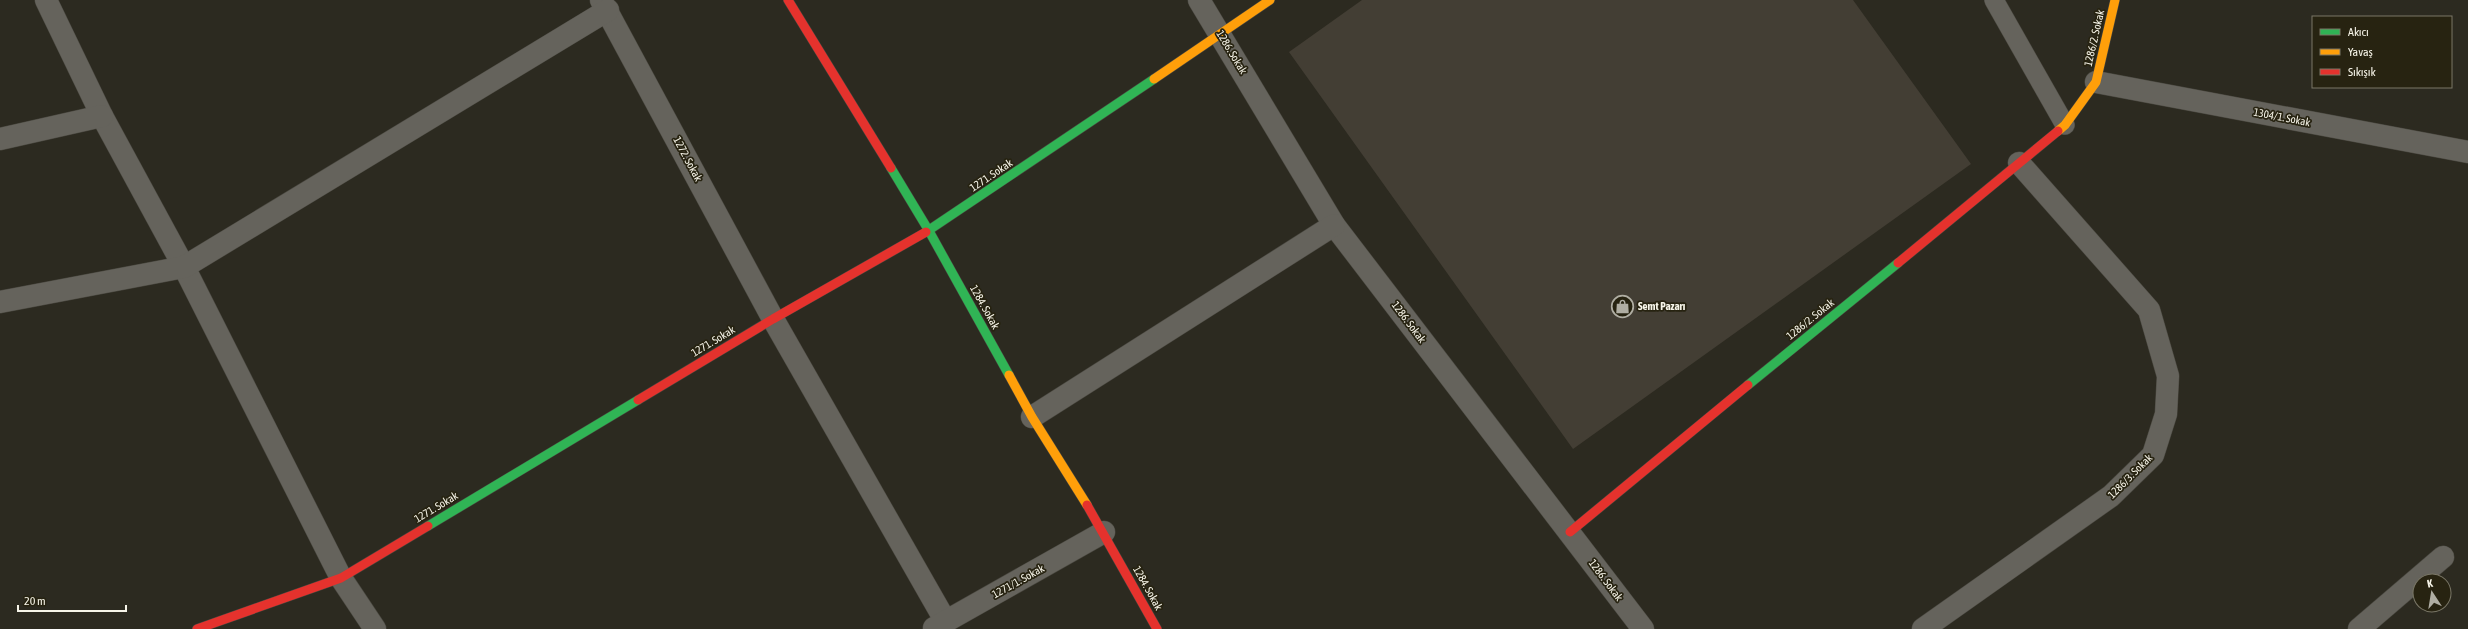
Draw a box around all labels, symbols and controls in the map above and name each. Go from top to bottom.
street label: 1286/2. Sokak [2082,8,2106,67]
legend [2312,16,2452,88]
text: Akıcı [2348,25,2369,39]
street label: 1286. Sokak [1214,28,1250,76]
text: Yavaş [2348,45,2373,59]
text: Sıkışık [2348,65,2376,79]
street label: 1304/1. Sokak [2253,106,2312,128]
street label: 1272. Sokak [671,135,705,183]
street label: 1271. Sokak [967,156,1015,194]
street label: 1284. Sokak [968,283,1002,331]
shop icon: Semt Pazarı [1609,293,1635,319]
street label: 1286/2. Sokak [1784,296,1836,342]
street label: 1286. Sokak [1390,299,1429,345]
place label: Semt Pazarı [1638,300,1686,312]
street label: 1271. Sokak [689,323,737,359]
street label: 1286/3. Sokak [2105,451,2155,501]
street label: 1271. Sokak [412,489,460,525]
street label: 1286. Sokak [1587,557,1626,603]
street label: 1271/1. Sokak [990,562,1046,600]
street label: 1284. Sokak [1131,564,1165,612]
north arrow [2412,573,2452,613]
text: K [2426,577,2434,590]
scale bar [18,587,126,613]
text: 20 m [24,594,46,608]

